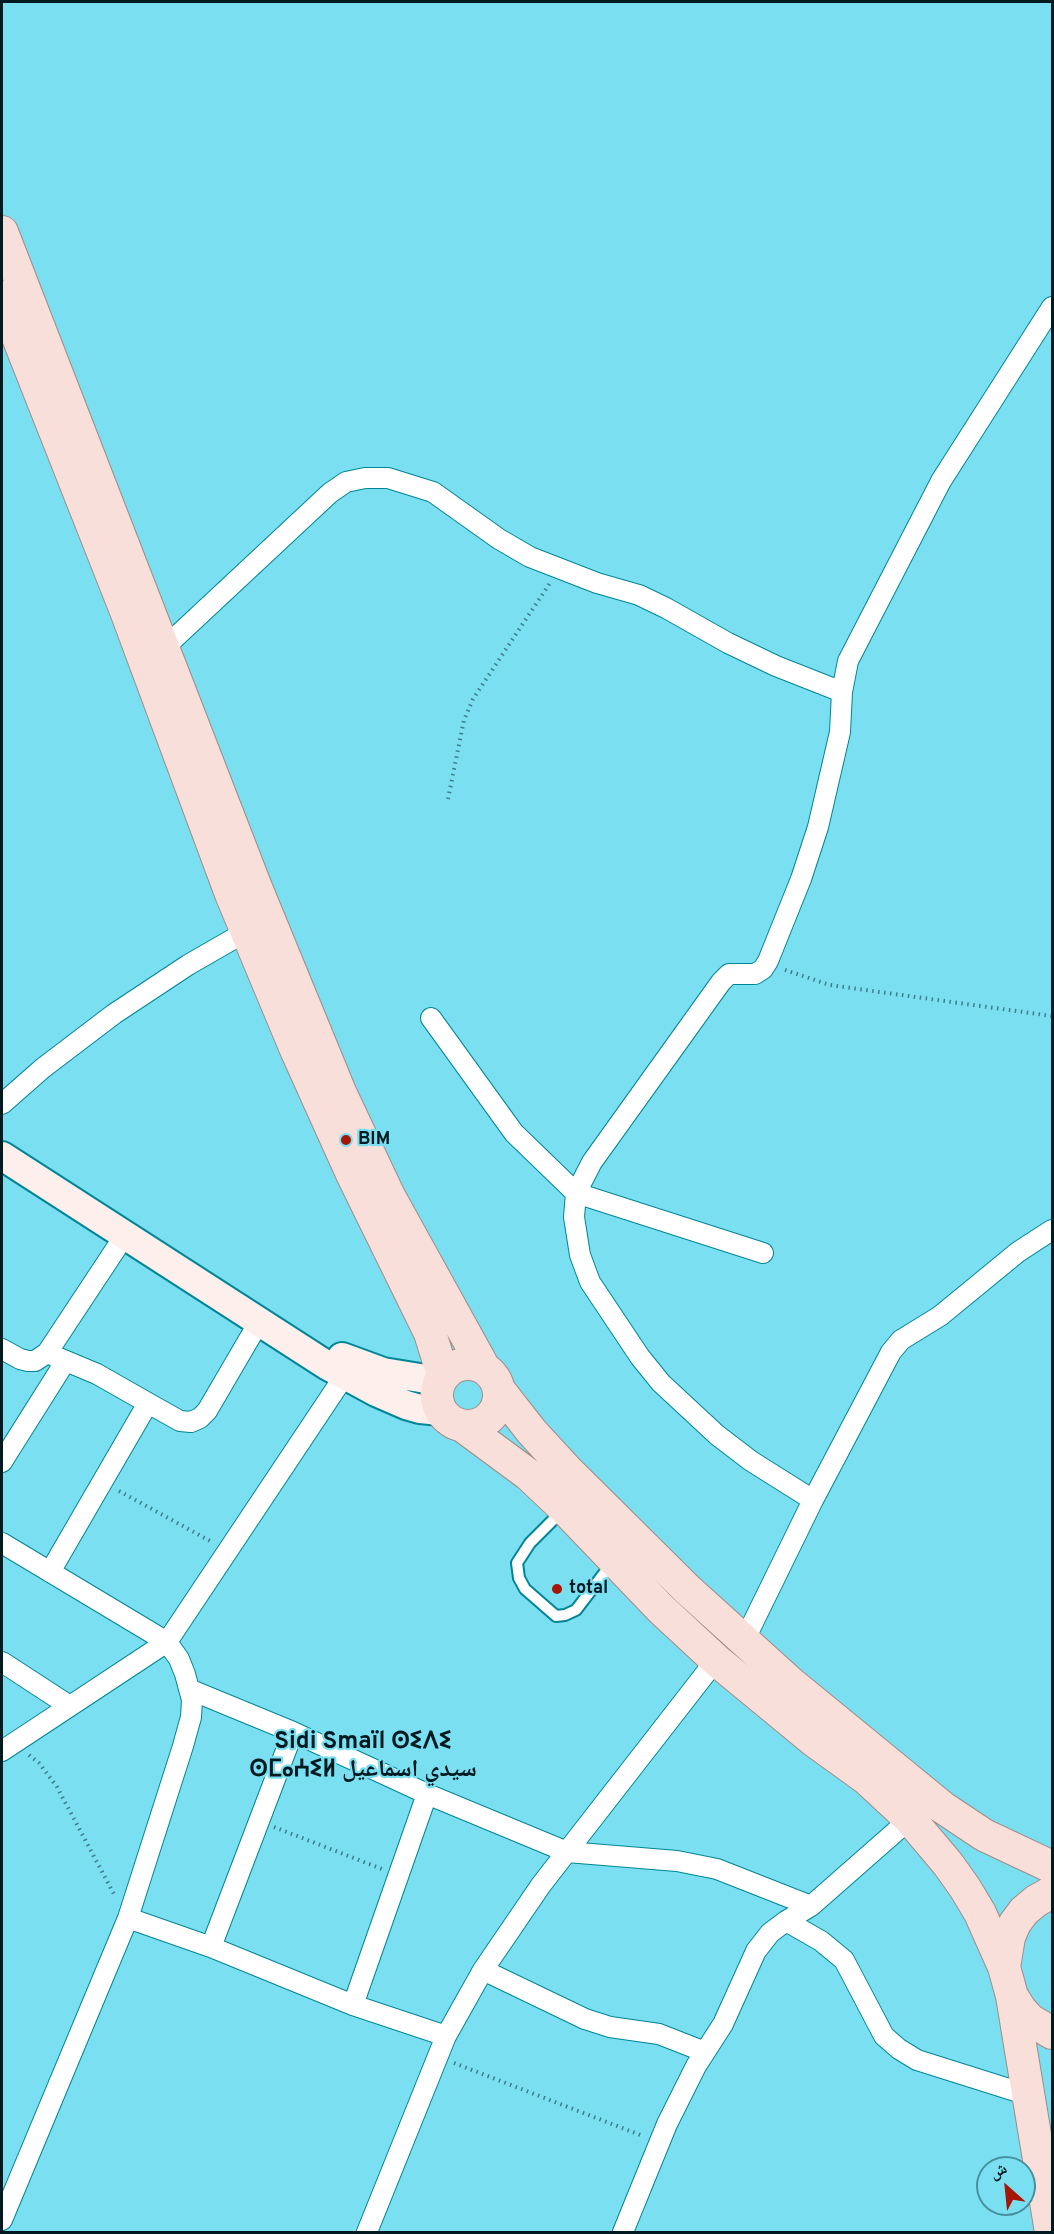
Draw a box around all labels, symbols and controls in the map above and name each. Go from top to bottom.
place label: BIM [358,1129,390,1151]
marker: BIM [339,1133,353,1147]
place label: total [569,1578,608,1600]
marker: total [550,1582,564,1596]
district label: Sidi Smaïl ⵙⵉⴷⵉ ⵙⵎⴰⵄⵉⵍ سيدي اسماعيل [249,1729,477,1785]
north arrow [976,2156,1036,2216]
text: ش [987,2159,1011,2185]

